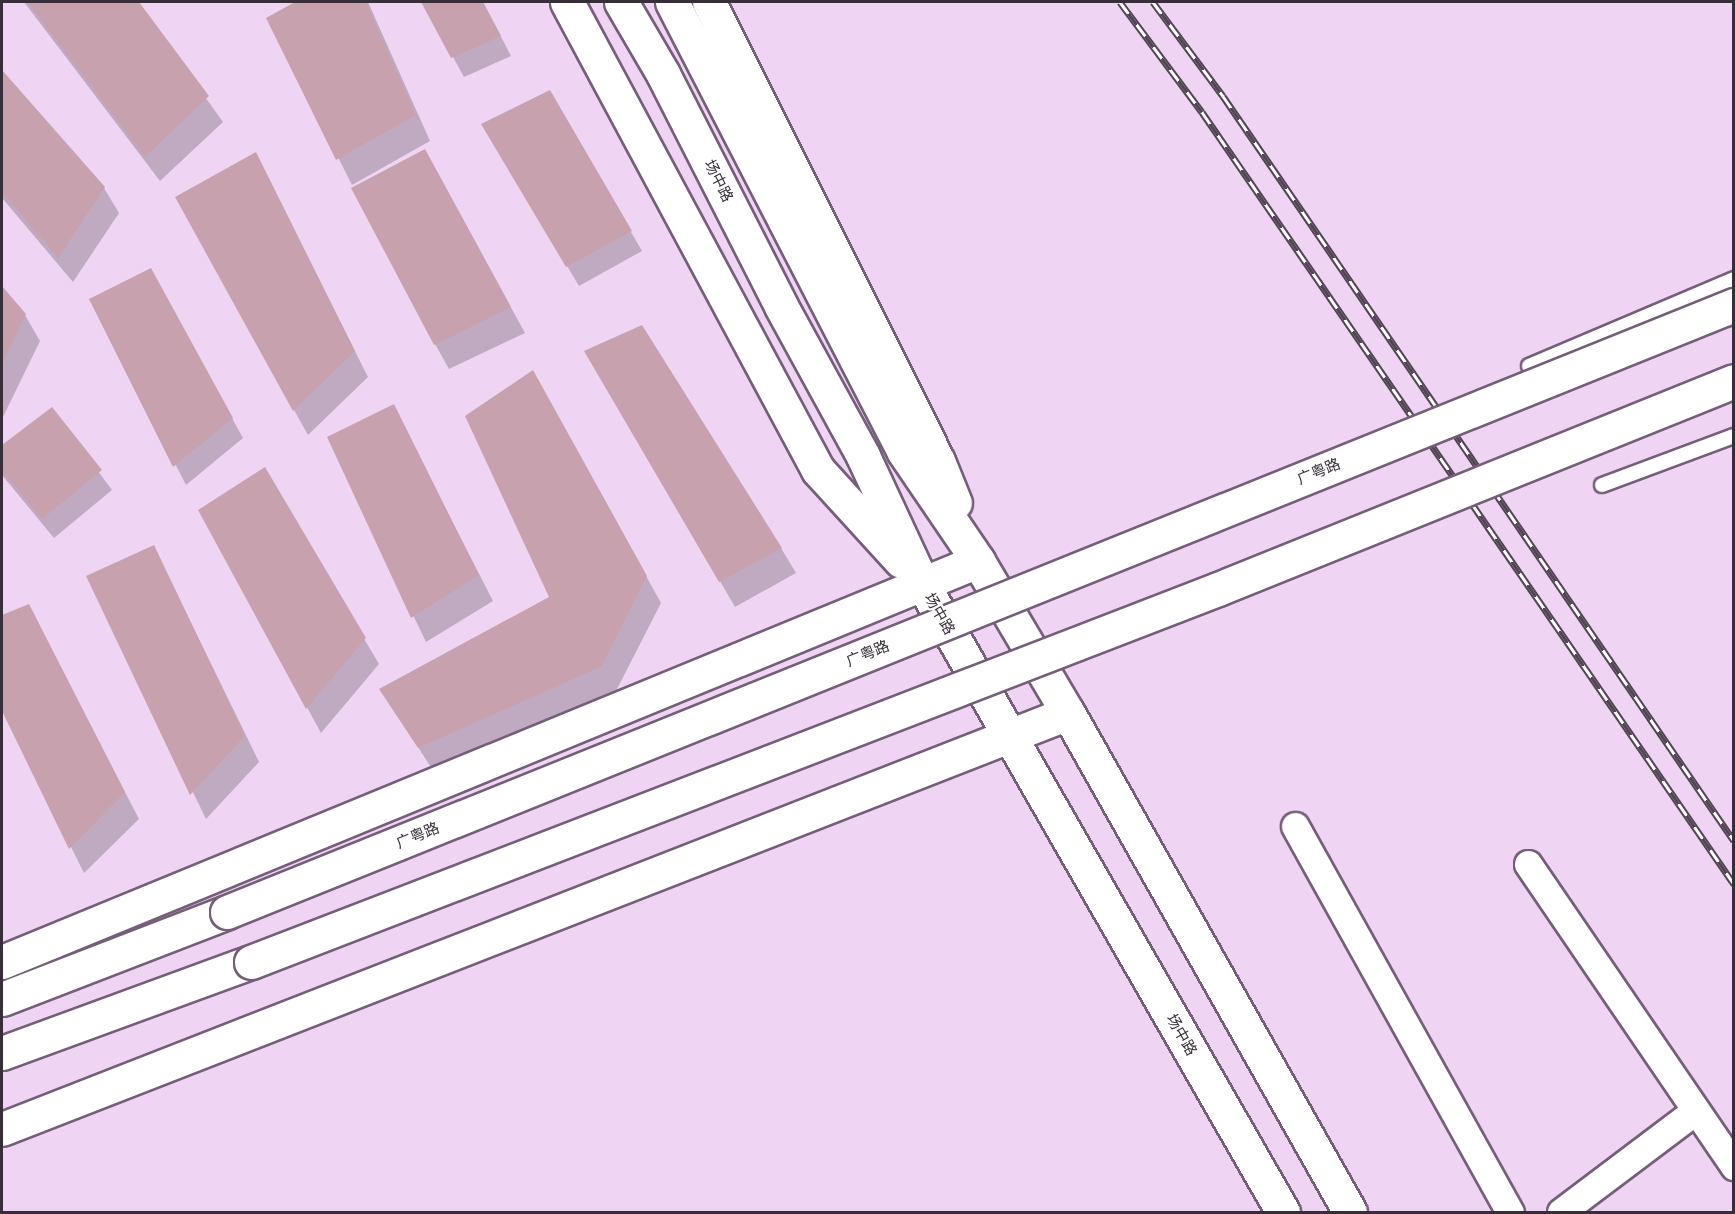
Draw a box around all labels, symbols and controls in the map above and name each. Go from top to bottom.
street label: 场中路 [700,157,736,205]
street label: 广粤路 [1295,455,1343,489]
street label: 场中路 [920,590,958,638]
street label: 广粤路 [844,637,892,671]
street label: 广粤路 [394,819,442,853]
street label: 场中路 [1162,1011,1200,1059]

